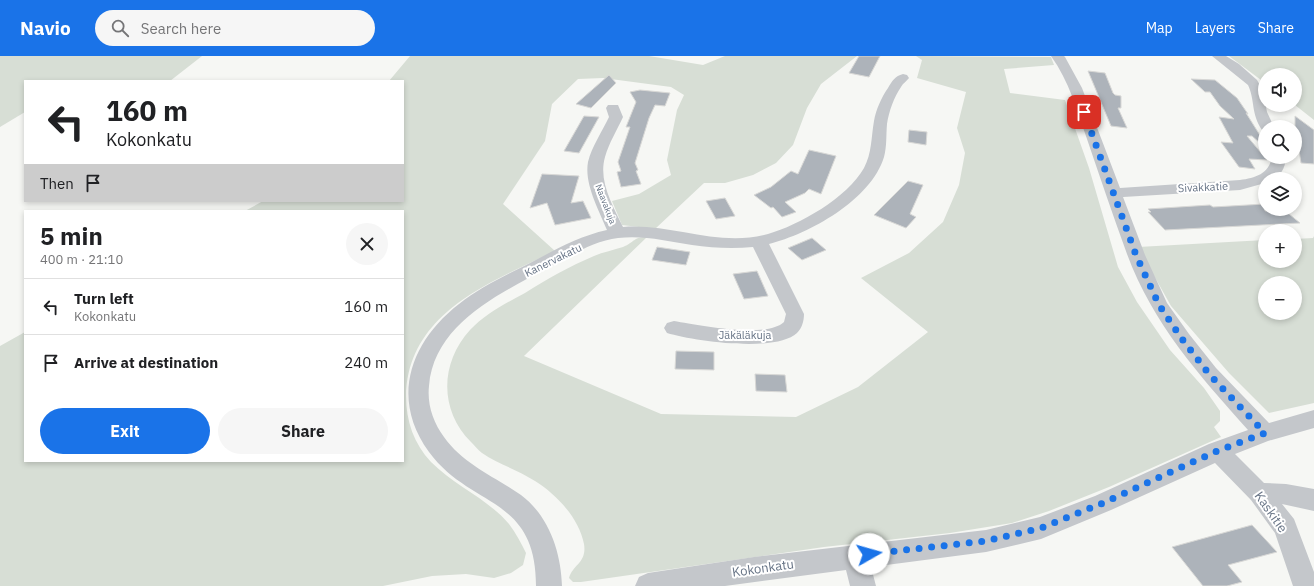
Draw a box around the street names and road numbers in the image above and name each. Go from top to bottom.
street label: Sivakkatie [1177,179,1229,195]
street label: Naavakuja [593,182,619,226]
street label: Kanervakatu [522,240,584,280]
street label: Jäkäläkuja [719,328,771,342]
street label: Kaskitie [1251,488,1291,536]
street label: Kokonkatu [731,555,795,581]

